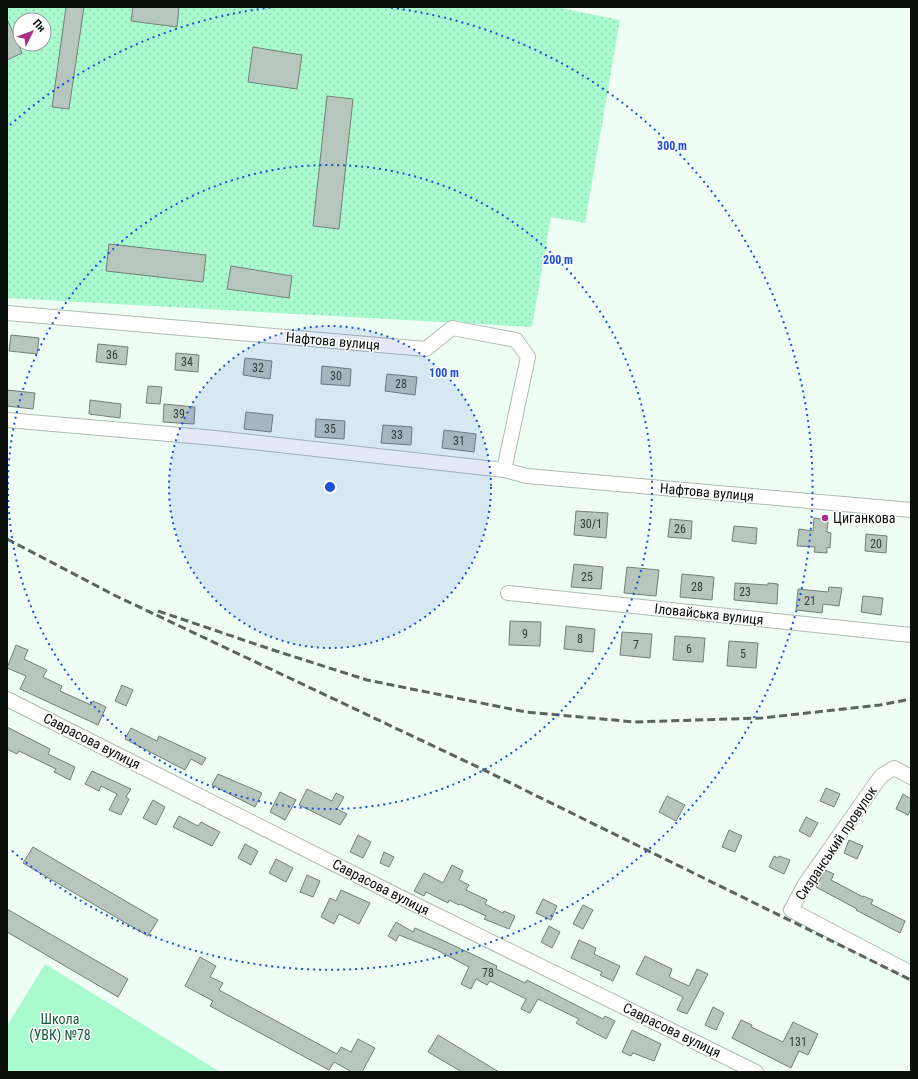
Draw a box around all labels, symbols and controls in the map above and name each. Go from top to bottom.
north arrow [12,12,52,52]
text: Пн [30,17,48,35]
text: 300 m [657,139,687,153]
text: 200 m [543,253,573,267]
street label: Нафтова вулиця [285,329,381,353]
house number: 36 [106,348,118,362]
house number: 34 [181,355,193,369]
house number: 32 [252,361,264,375]
text: 100 m [429,366,459,380]
house number: 30 [330,369,342,383]
house number: 28 [395,377,407,391]
house number: 39 [173,407,185,421]
house number: 35 [324,422,336,436]
house number: 33 [391,428,403,442]
house number: 31 [453,434,465,448]
centre of rings [323,480,337,494]
street label: Нафтова вулиця [659,480,755,504]
place label: Циганкова [833,510,895,526]
marker: Циганкова [820,513,830,523]
house number: 30/1 [580,517,602,531]
house number: 26 [674,522,686,536]
house number: 20 [870,537,882,551]
house number: 25 [581,570,593,584]
house number: 28 [691,580,703,594]
house number: 23 [739,585,751,599]
house number: 21 [804,594,816,608]
street label: Іловайська вулиця [654,600,764,628]
house number: 9 [522,627,528,641]
house number: 8 [577,632,583,646]
house number: 7 [633,638,639,652]
house number: 6 [686,642,692,656]
house number: 5 [740,647,746,661]
street label: Саврасова вулиця [41,710,143,772]
street label: Сизранський провулок [792,783,880,903]
street label: Саврасова вулиця [330,856,432,918]
house number: 78 [482,966,494,980]
street label: Саврасова вулиця [621,999,723,1061]
park label: Школа (УВК) №78 [29,1011,91,1044]
house number: 131 [789,1035,807,1049]

